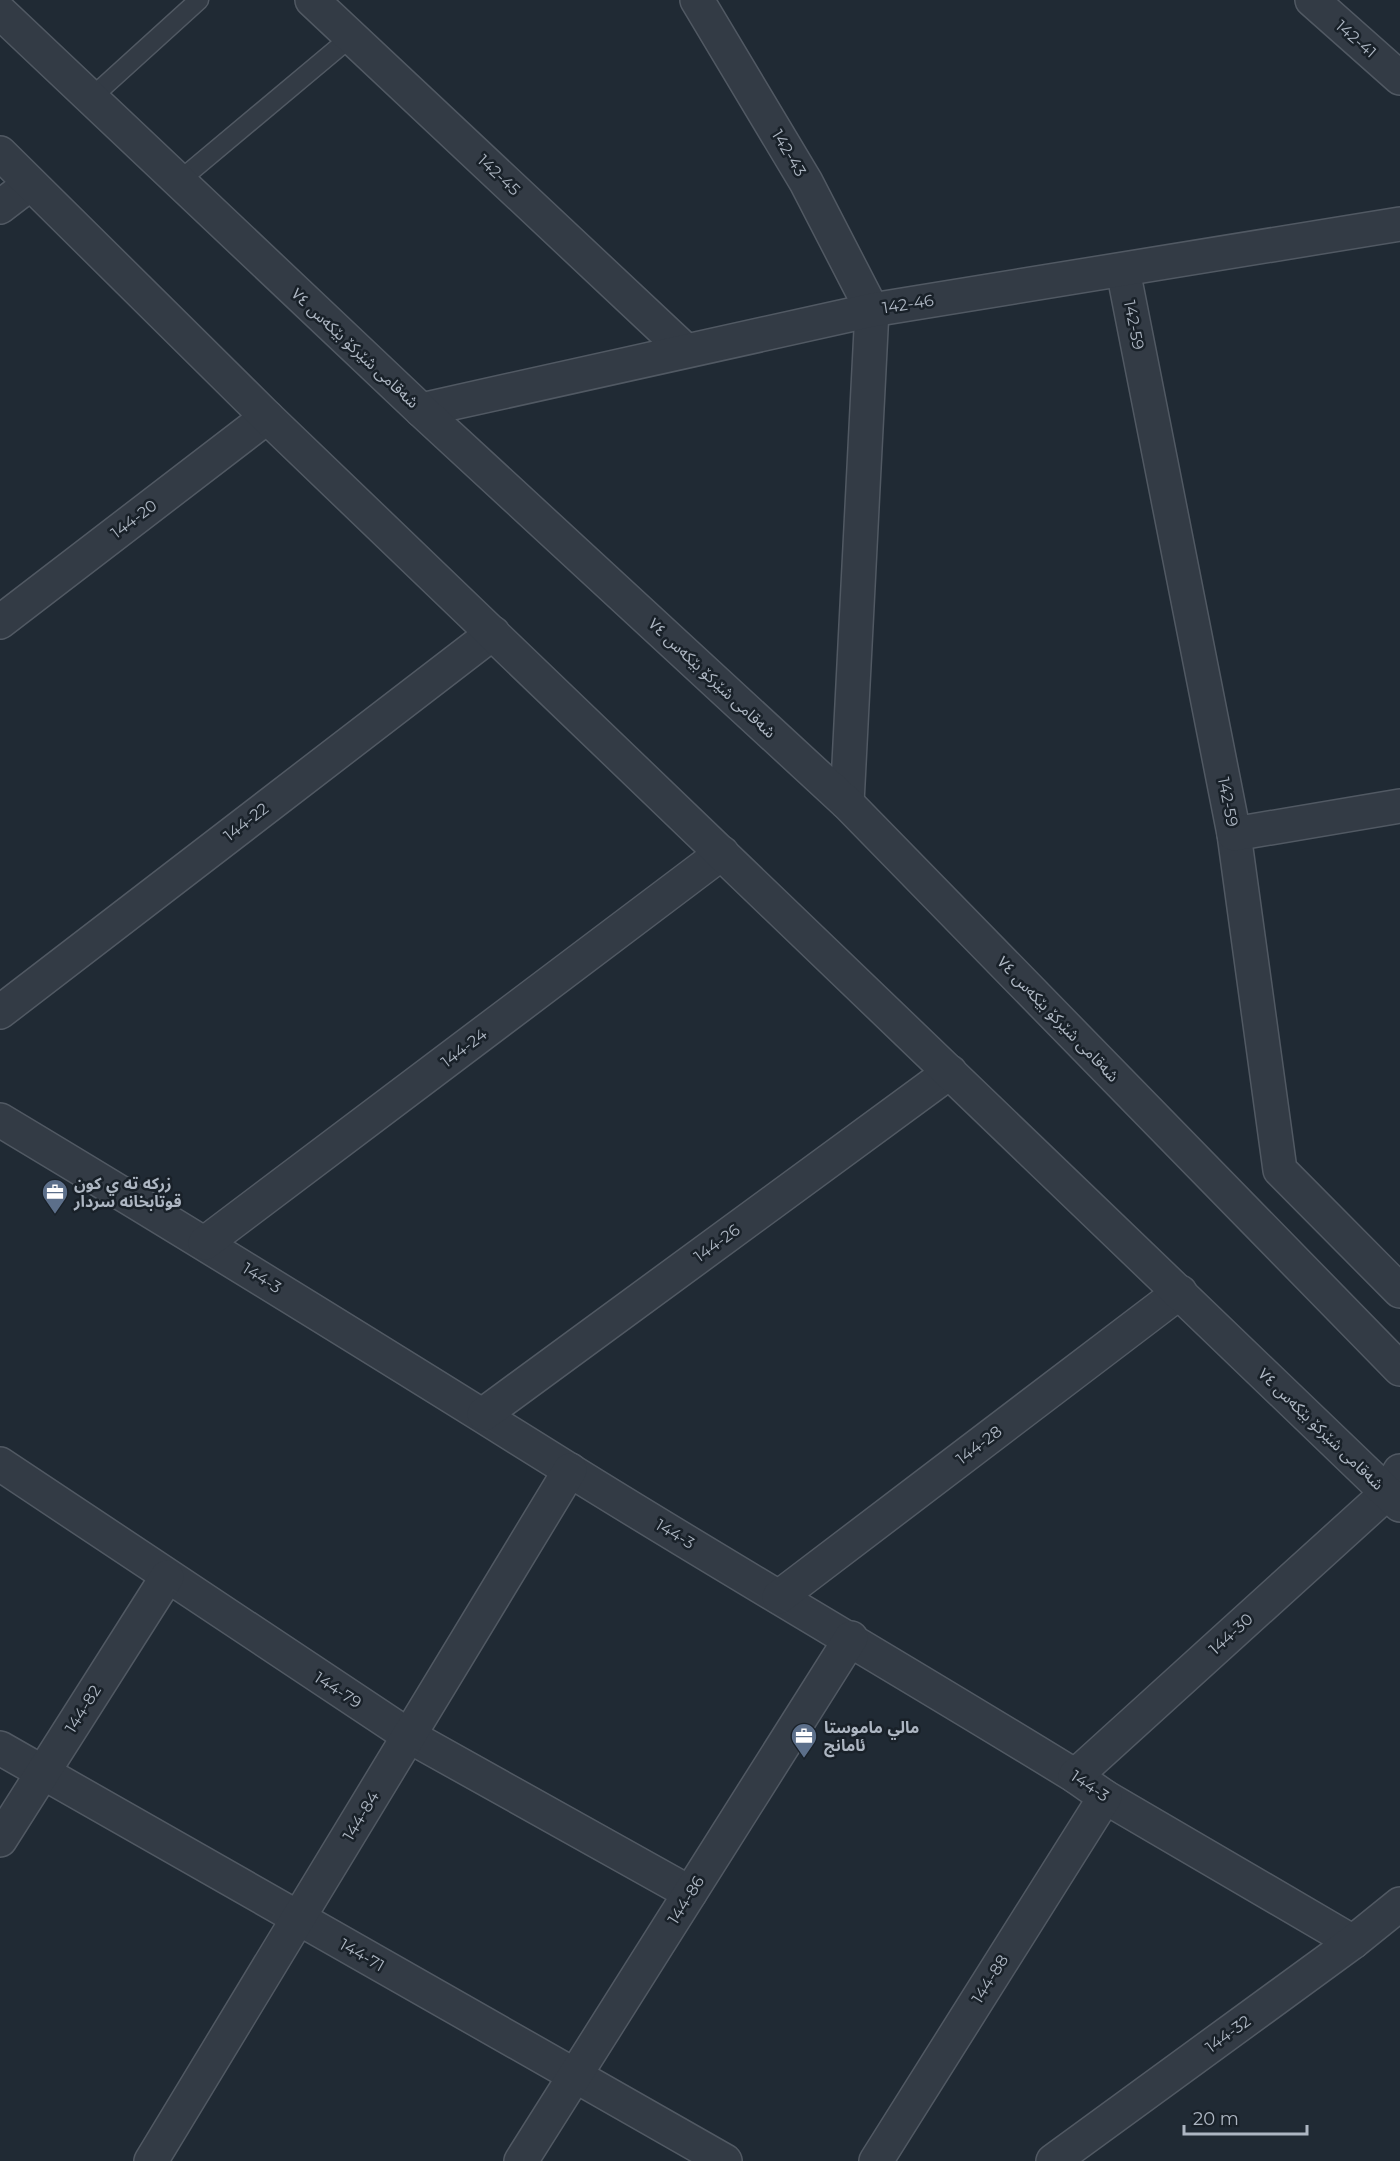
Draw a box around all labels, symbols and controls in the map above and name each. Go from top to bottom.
street label: 142-41 [1332,16,1380,62]
street label: 142-43 [768,126,810,180]
street label: 142-45 [474,151,524,199]
street label: شەقامی شێرکۆ بێکەس ٧٤ [287,284,423,412]
street label: 142-46 [881,291,935,317]
street label: 142-59 [1120,299,1148,351]
street label: 144-20 [107,496,161,542]
street label: شەقامی شێرکۆ بێکەس ٧٤ [644,614,780,742]
street label: 142-59 [1214,776,1242,828]
street label: 144-22 [220,799,272,845]
street label: شەقامی شێرکۆ بێکەس ٧٤ [993,952,1123,1086]
street label: 144-24 [437,1024,491,1071]
place label: زركه ته ي كون قوتابخانه سردار [73,1174,182,1211]
office icon: زركه ته ي كون قوتابخانه سردار [40,1177,70,1215]
street label: 144-26 [690,1220,744,1266]
street label: 144-3 [239,1259,285,1297]
street label: شەقامی شێرکۆ بێکەس ٧٤ [1254,1364,1388,1494]
street label: 144-28 [952,1422,1006,1468]
street label: 144-3 [652,1515,698,1553]
street label: 144-30 [1205,1609,1257,1659]
street label: 144-79 [311,1668,365,1712]
street label: 144-82 [61,1682,105,1736]
place label: مالي ماموستا ئامانج [824,1718,919,1758]
office icon: مالي ماموستا ئامانج [789,1721,819,1759]
street label: 144-3 [1067,1766,1113,1806]
street label: 144-84 [339,1788,383,1844]
street label: 144-86 [664,1872,708,1928]
street label: 144-71 [336,1935,388,1975]
street label: 144-88 [968,1951,1012,2007]
street label: 144-32 [1202,2011,1254,2057]
scale bar [1184,2098,1307,2136]
text: 20 m [1193,2108,1239,2130]

